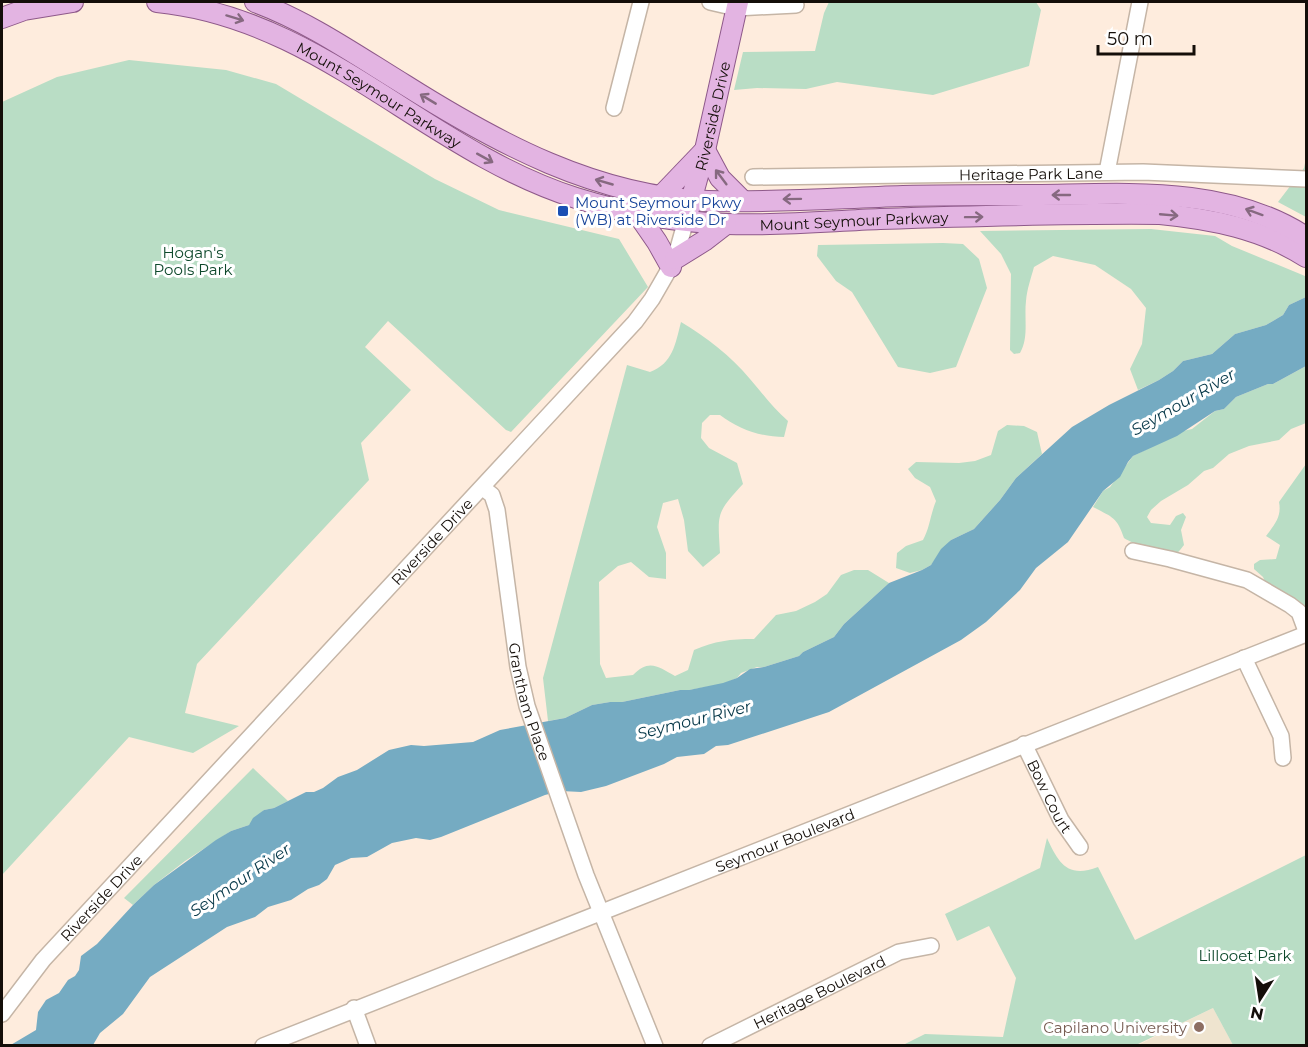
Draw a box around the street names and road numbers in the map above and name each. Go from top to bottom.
street label: Mount Seymour Parkway [294,37,465,152]
street label: Riverside Drive [690,60,734,173]
street label: Heritage Park Lane [959,163,1103,184]
street label: Mount Seymour Parkway [759,207,950,234]
street label: Riverside Drive [387,494,476,589]
street label: Grantham Place [505,641,555,763]
street label: Bow Court [1023,756,1076,836]
street label: Seymour Boulevard [712,804,857,876]
street label: Riverside Drive [56,850,146,945]
street label: Heritage Boulevard [750,951,889,1033]

